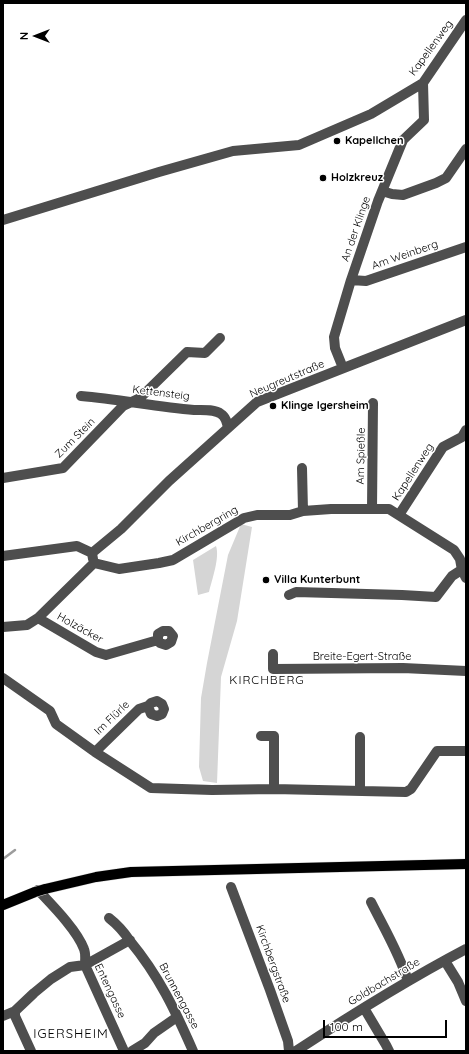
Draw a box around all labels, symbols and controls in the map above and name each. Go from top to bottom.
north arrow [16,16,56,56]
street label: Kapellenweg [406,18,456,78]
text: N [17,32,31,40]
place label: Kapellchen [345,134,404,148]
marker: Kapellchen [332,136,342,146]
place label: Holzkreuz [331,171,383,185]
marker: Holzkreuz [318,173,328,183]
street label: An der Klinge [339,195,373,263]
street label: Am Weinberg [370,237,440,273]
street label: Neugreutstraße [248,357,326,401]
street label: Kettensteig [132,383,190,403]
place label: Klinge Igersheim [281,399,369,413]
marker: Klinge Igersheim [268,401,278,411]
street label: Zum Stein [52,415,98,461]
street label: Am Spießle [354,427,368,485]
street label: Kapellenweg [390,441,436,503]
street label: Kirchbergring [174,503,240,549]
place label: Villa Kunterbunt [274,573,360,587]
marker: Villa Kunterbunt [261,575,271,585]
street label: Holzäcker [55,610,105,646]
street label: Breite-Egert-Straße [313,650,411,664]
district label: KIRCHBERG [229,673,305,687]
street label: Im Flürle [92,698,132,738]
street label: Kirchbergstraße [253,923,293,1005]
street label: Goldbachstraße [346,955,422,1009]
street label: Brunnengasse [156,961,202,1031]
street label: Entengasse [92,962,128,1020]
scale bar [325,1012,449,1038]
text: 100 m [330,1019,363,1034]
district label: IGERSHEIM [33,1026,109,1042]

